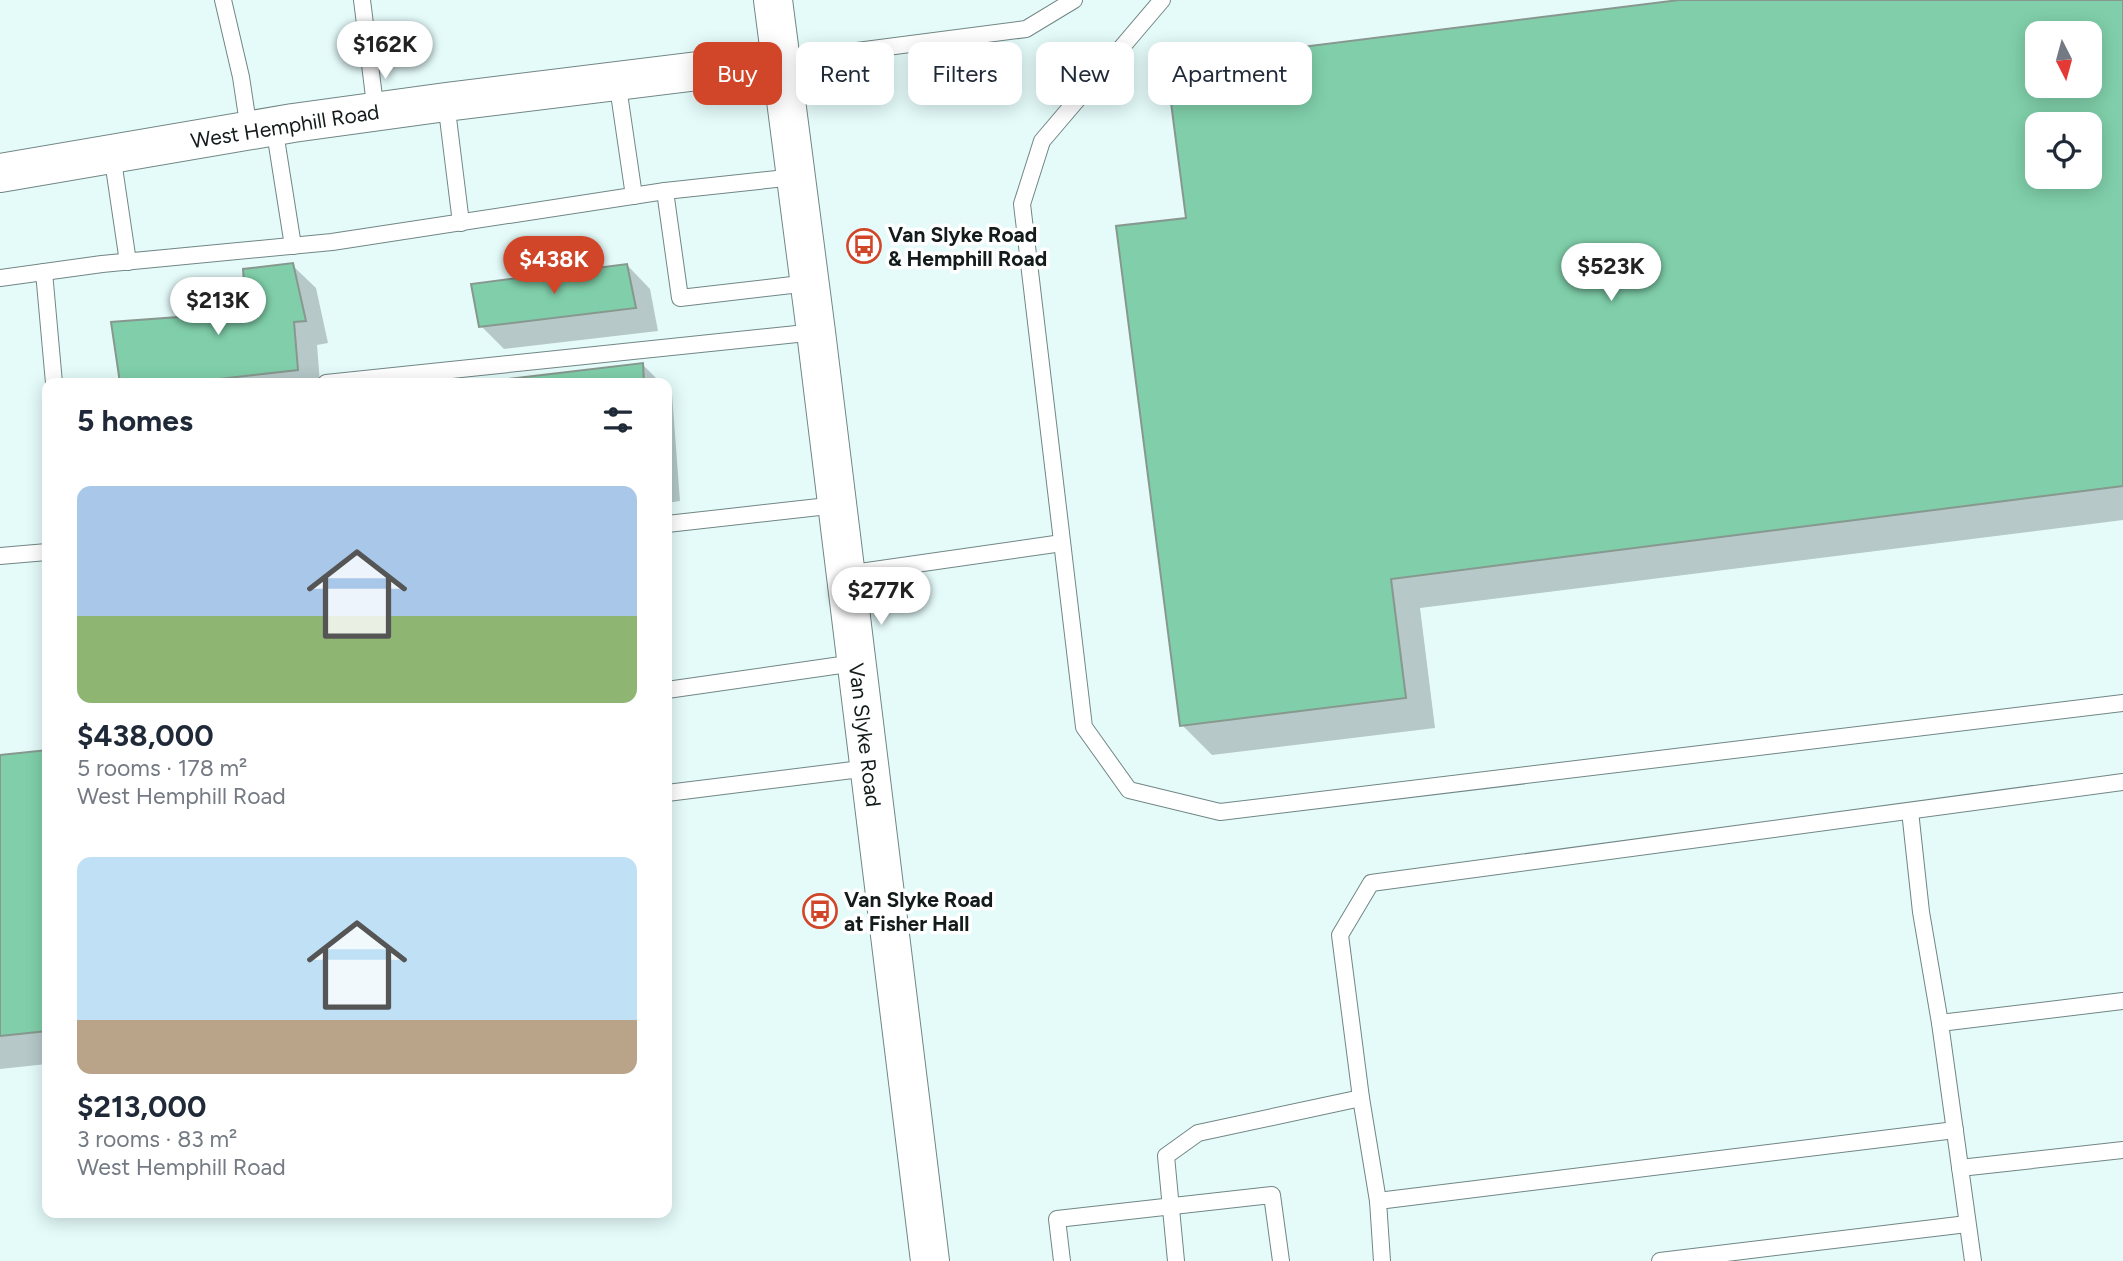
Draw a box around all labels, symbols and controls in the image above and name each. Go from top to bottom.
north arrow [2025,21,2102,98]
map controls [2025,21,2102,189]
pin: $162K [336,22,434,81]
text: $162K [353,30,417,58]
chip: Buy [693,42,782,105]
chip: Rent [796,42,894,105]
chip: Filters [908,42,1022,105]
chip: New [1036,42,1134,105]
chip: Apartment [1148,42,1312,105]
street label: West Hemphill Road [189,99,381,153]
button: locate [2025,112,2102,189]
place label: Van Slyke Road & Hemphill Road [888,222,1047,271]
bus stop icon: Van Slyke Road & Hemphill Road [845,227,883,265]
pin: $438K [505,236,603,296]
pin: $523K [1562,244,1660,303]
text: $438K [519,245,589,273]
text: $523K [1577,252,1645,280]
pin: $213K [169,278,267,337]
text: $213K [186,286,250,314]
icon: filters [599,401,637,439]
text: 5 homes [77,402,193,439]
icon: home [294,531,420,657]
pin: $277K [832,568,930,627]
text: $277K [848,576,914,604]
street label: Van Slyke Road [844,662,886,808]
text: $438,000 [77,717,214,754]
text: 5 rooms · 178 m² [77,754,247,782]
text: West Hemphill Road [77,782,286,810]
place label: Van Slyke Road at Fisher Hall [844,887,993,936]
bus stop icon: Van Slyke Road at Fisher Hall [801,892,839,930]
icon: home [294,902,420,1028]
text: $213,000 [77,1088,206,1125]
text: 3 rooms · 83 m² [77,1125,237,1153]
text: West Hemphill Road [77,1153,286,1181]

